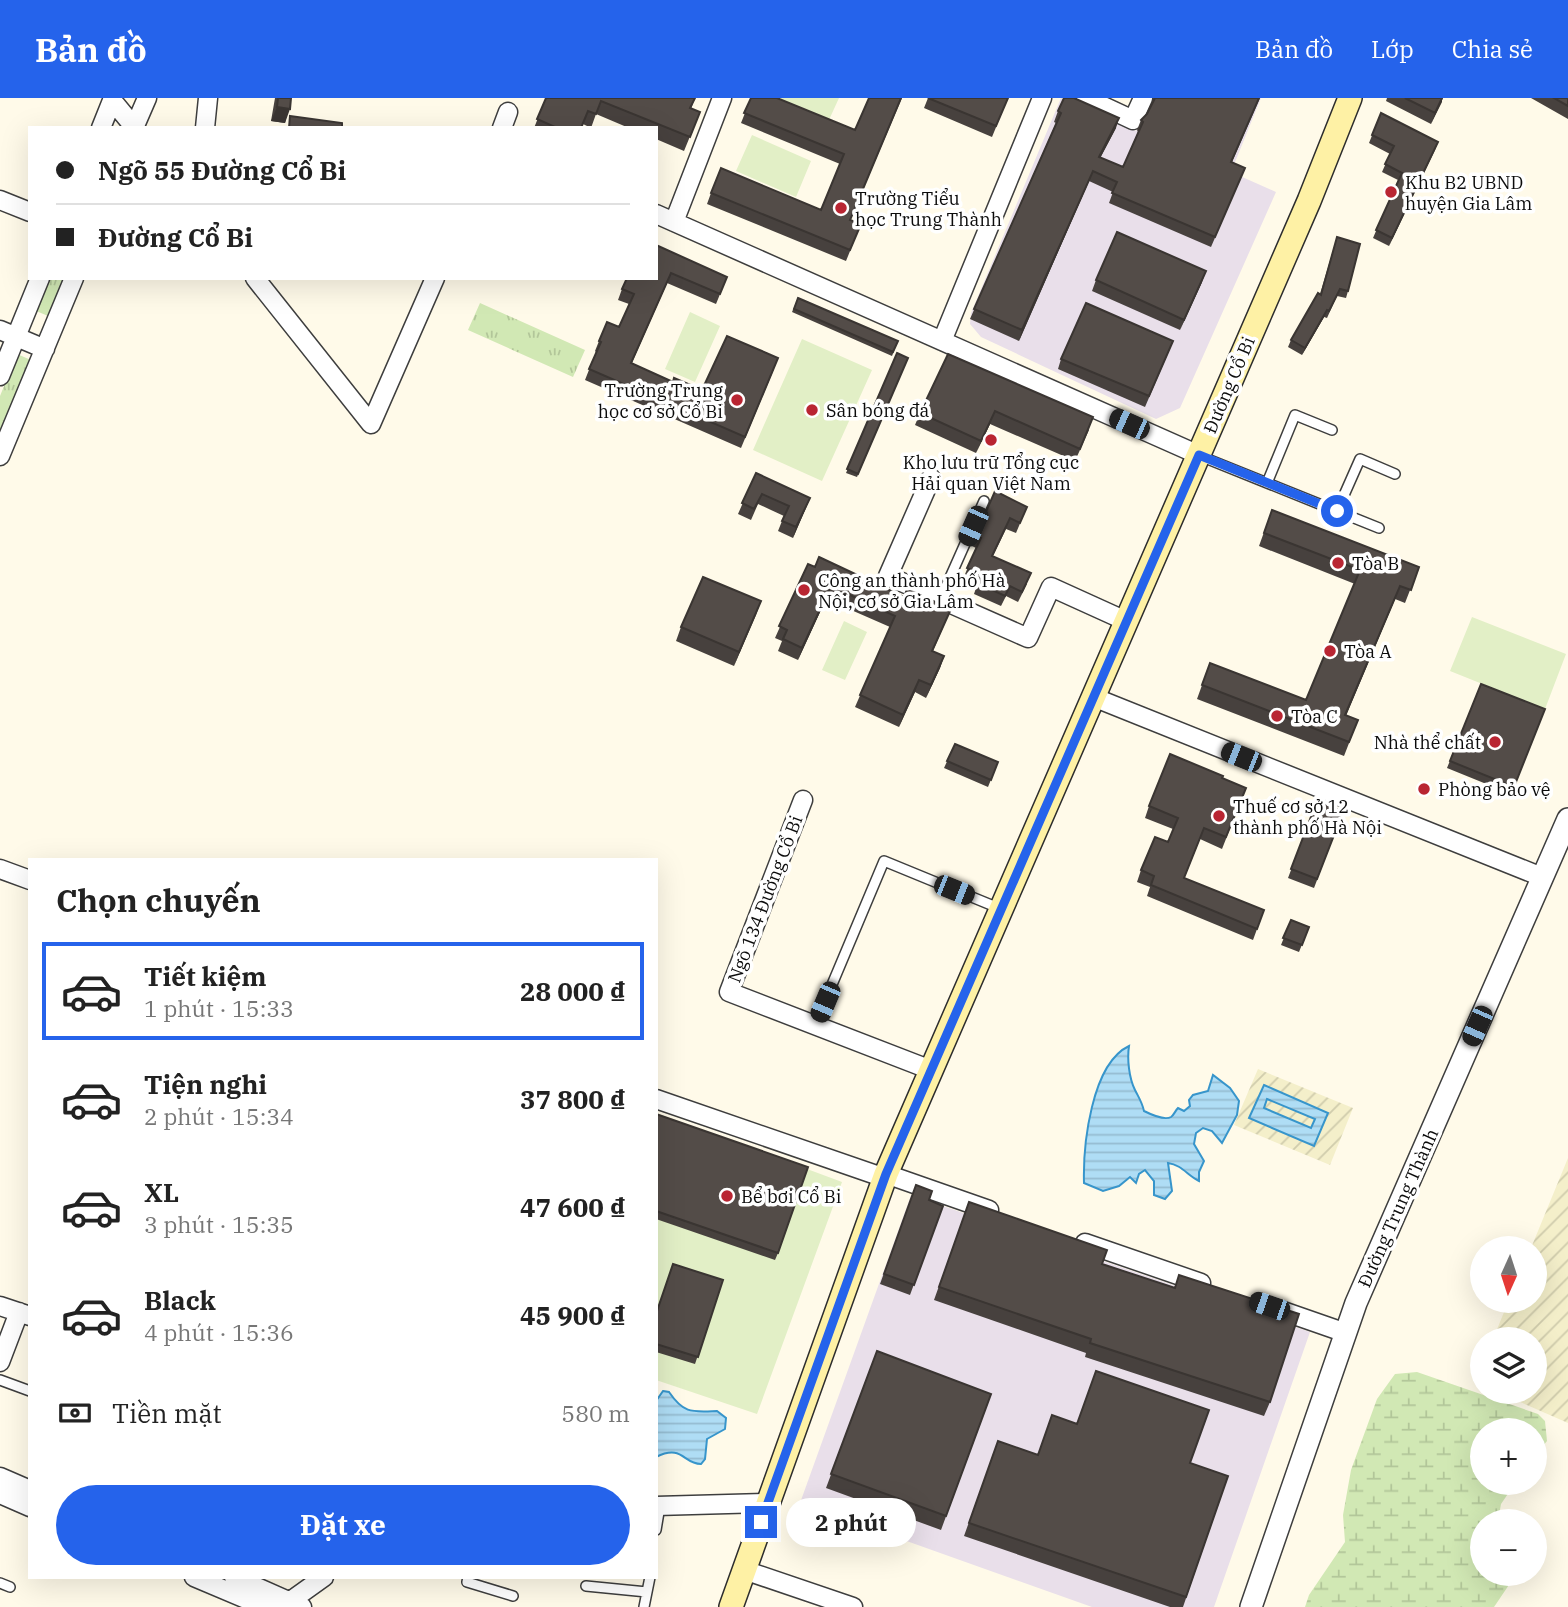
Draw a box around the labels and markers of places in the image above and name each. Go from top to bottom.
place label: Khu B2 UBND huyện Gia Lâm [1405,171,1532,215]
marker: Khu B2 UBND huyện Gia Lâm [1383,184,1399,200]
place label: Trường Tiểu học Trung Thành [855,187,1002,231]
marker: Trường Tiểu học Trung Thành [833,200,849,216]
place label: Trường Trung học cơ sở Cổ Bi [598,379,723,423]
marker: Trường Trung học cơ sở Cổ Bi [729,392,745,408]
place label: Sân bóng đá [826,399,930,422]
marker: Sân bóng đá [804,402,820,418]
marker: Kho lưu trữ Tổng cục Hải quan Việt Nam [983,432,999,448]
place label: Kho lưu trữ Tổng cục Hải quan Việt Nam [903,451,1079,495]
place label: Tòa B [1352,552,1399,575]
marker: Tòa B [1330,555,1346,571]
place label: Công an thành phố Hà Nội, cơ sở Gia Lâm [818,569,1006,613]
marker: Công an thành phố Hà Nội, cơ sở Gia Lâm [796,582,812,598]
place label: Tòa A [1344,640,1392,663]
marker: Tòa A [1322,643,1338,659]
place label: Tòa C [1291,705,1338,728]
marker: Tòa C [1269,708,1285,724]
place label: Nhà thể chất [1374,731,1481,754]
marker: Nhà thể chất [1487,734,1503,750]
place label: Phòng bảo vệ [1438,778,1550,801]
marker: Phòng bảo vệ [1416,781,1432,797]
place label: Thuế cơ sở 12 thành phố Hà Nội [1233,795,1382,839]
marker: Thuế cơ sở 12 thành phố Hà Nội [1211,808,1227,824]
place label: Bể bơi Cổ Bi [741,1185,842,1208]
marker: Bể bơi Cổ Bi [719,1188,735,1204]

